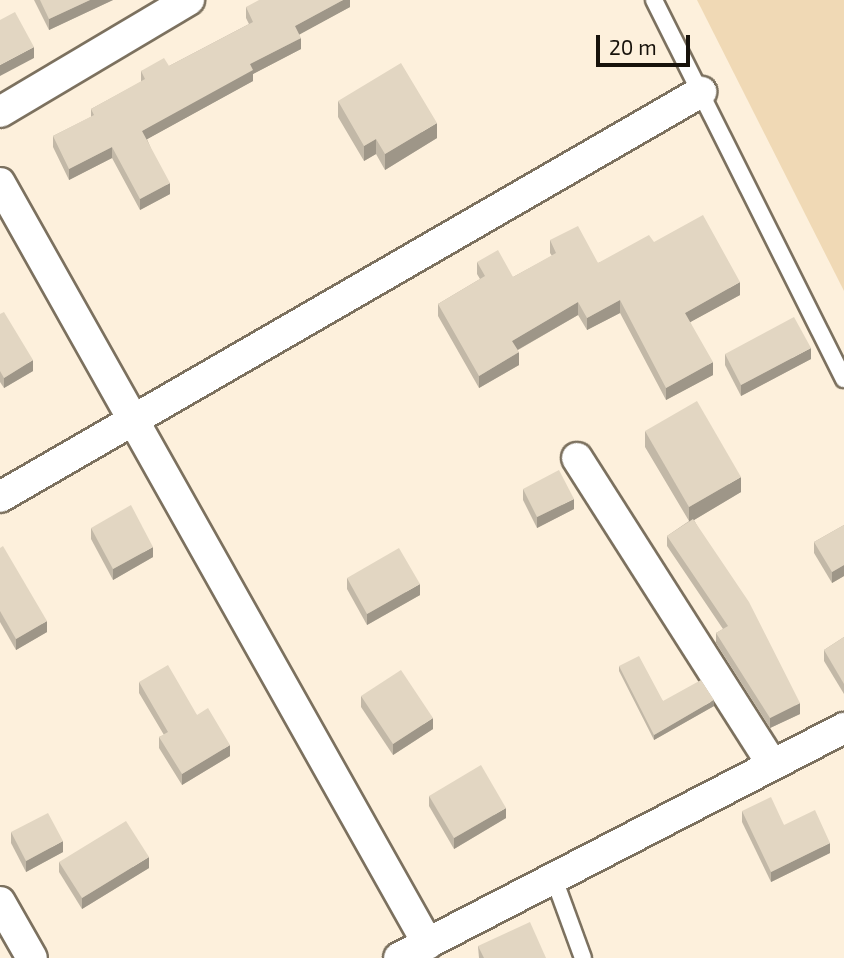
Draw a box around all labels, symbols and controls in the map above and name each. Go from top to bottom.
scale bar [599,21,694,65]
text: 20 m [609,34,657,59]

